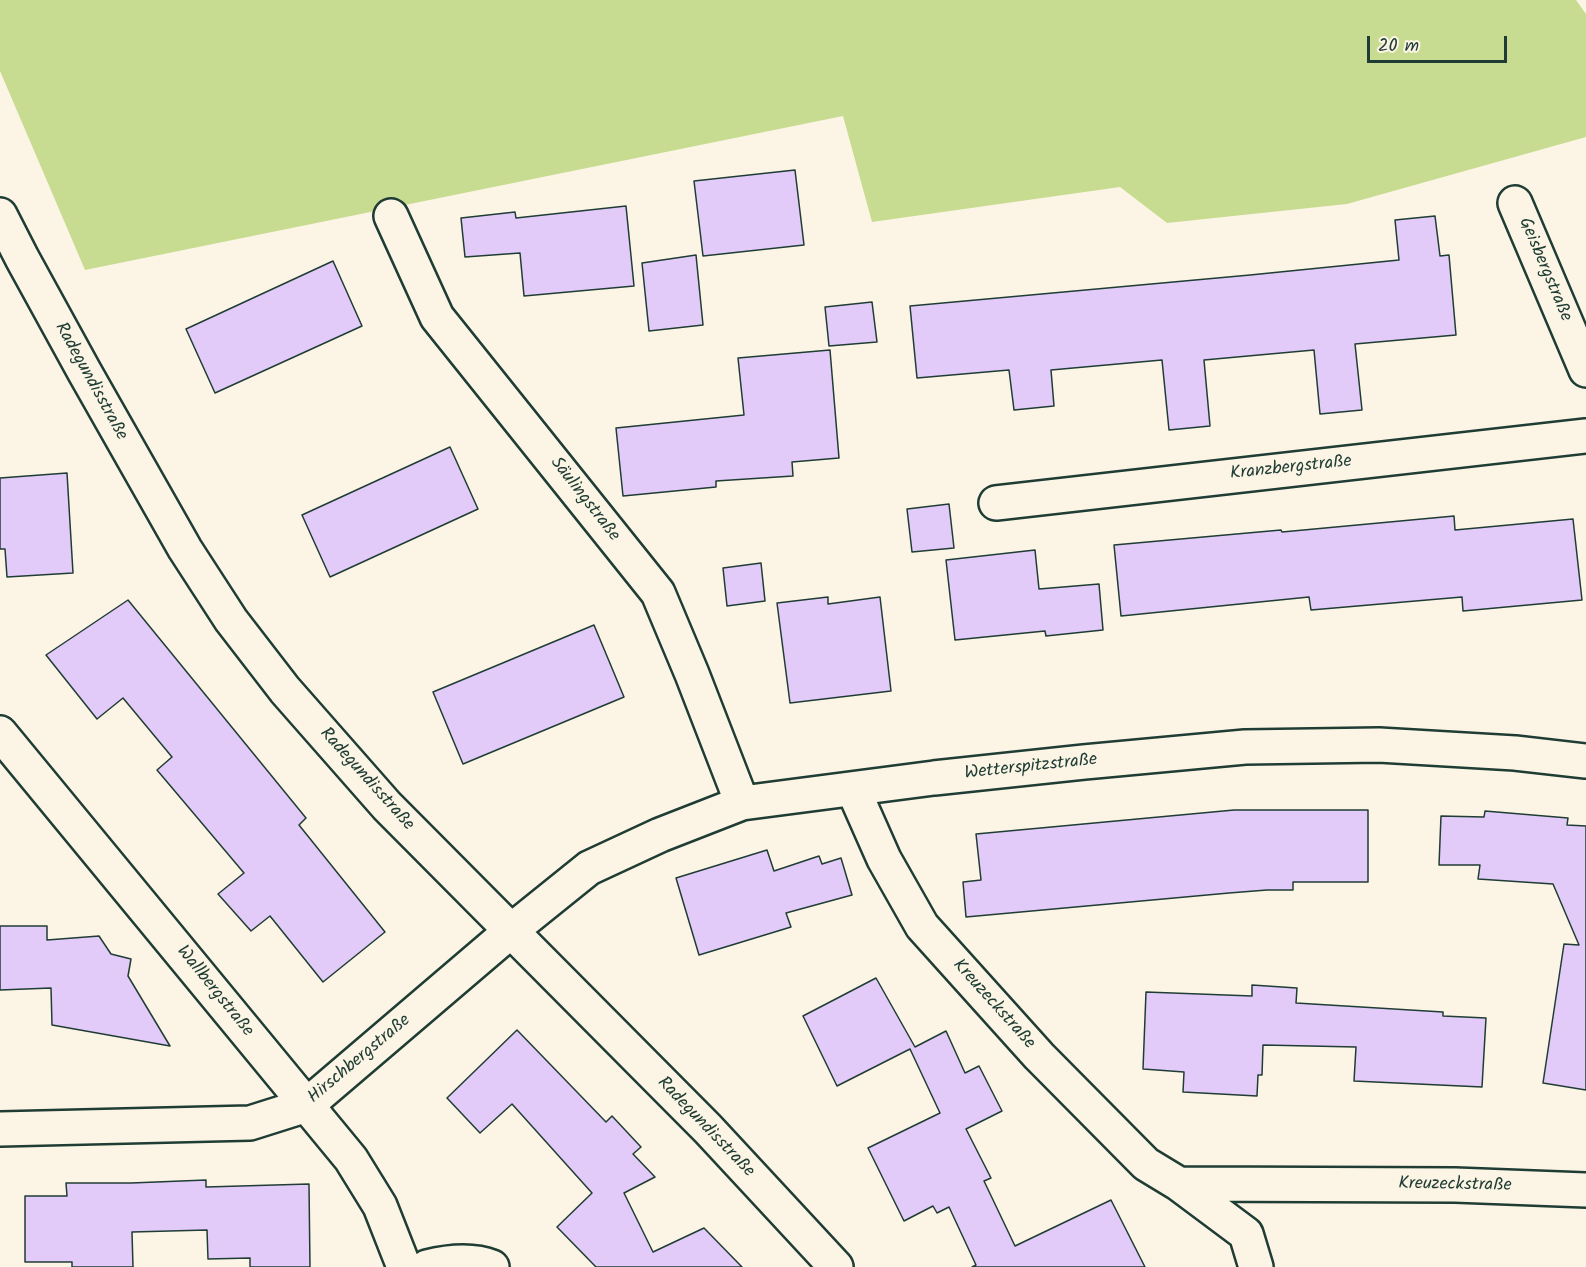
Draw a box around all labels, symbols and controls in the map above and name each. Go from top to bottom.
scale bar [1370,24,1510,62]
text: 20 m [1378,32,1419,61]
street label: Geisbergstraße [1512,215,1576,325]
street label: Radegundisstraße [49,319,131,445]
street label: Kranzbergstraße [1229,452,1353,486]
street label: Säulingstraße [544,453,624,547]
street label: Radegundisstraße [314,724,418,836]
street label: Wetterspitzstraße [964,750,1098,786]
street label: Wallbergstraße [171,942,257,1042]
street label: Kreuzeckstraße [947,956,1039,1054]
street label: Hirschbergstraße [304,1011,416,1109]
street label: Radegundisstraße [652,1073,758,1183]
street label: Kreuzeckstraße [1398,1174,1512,1198]

